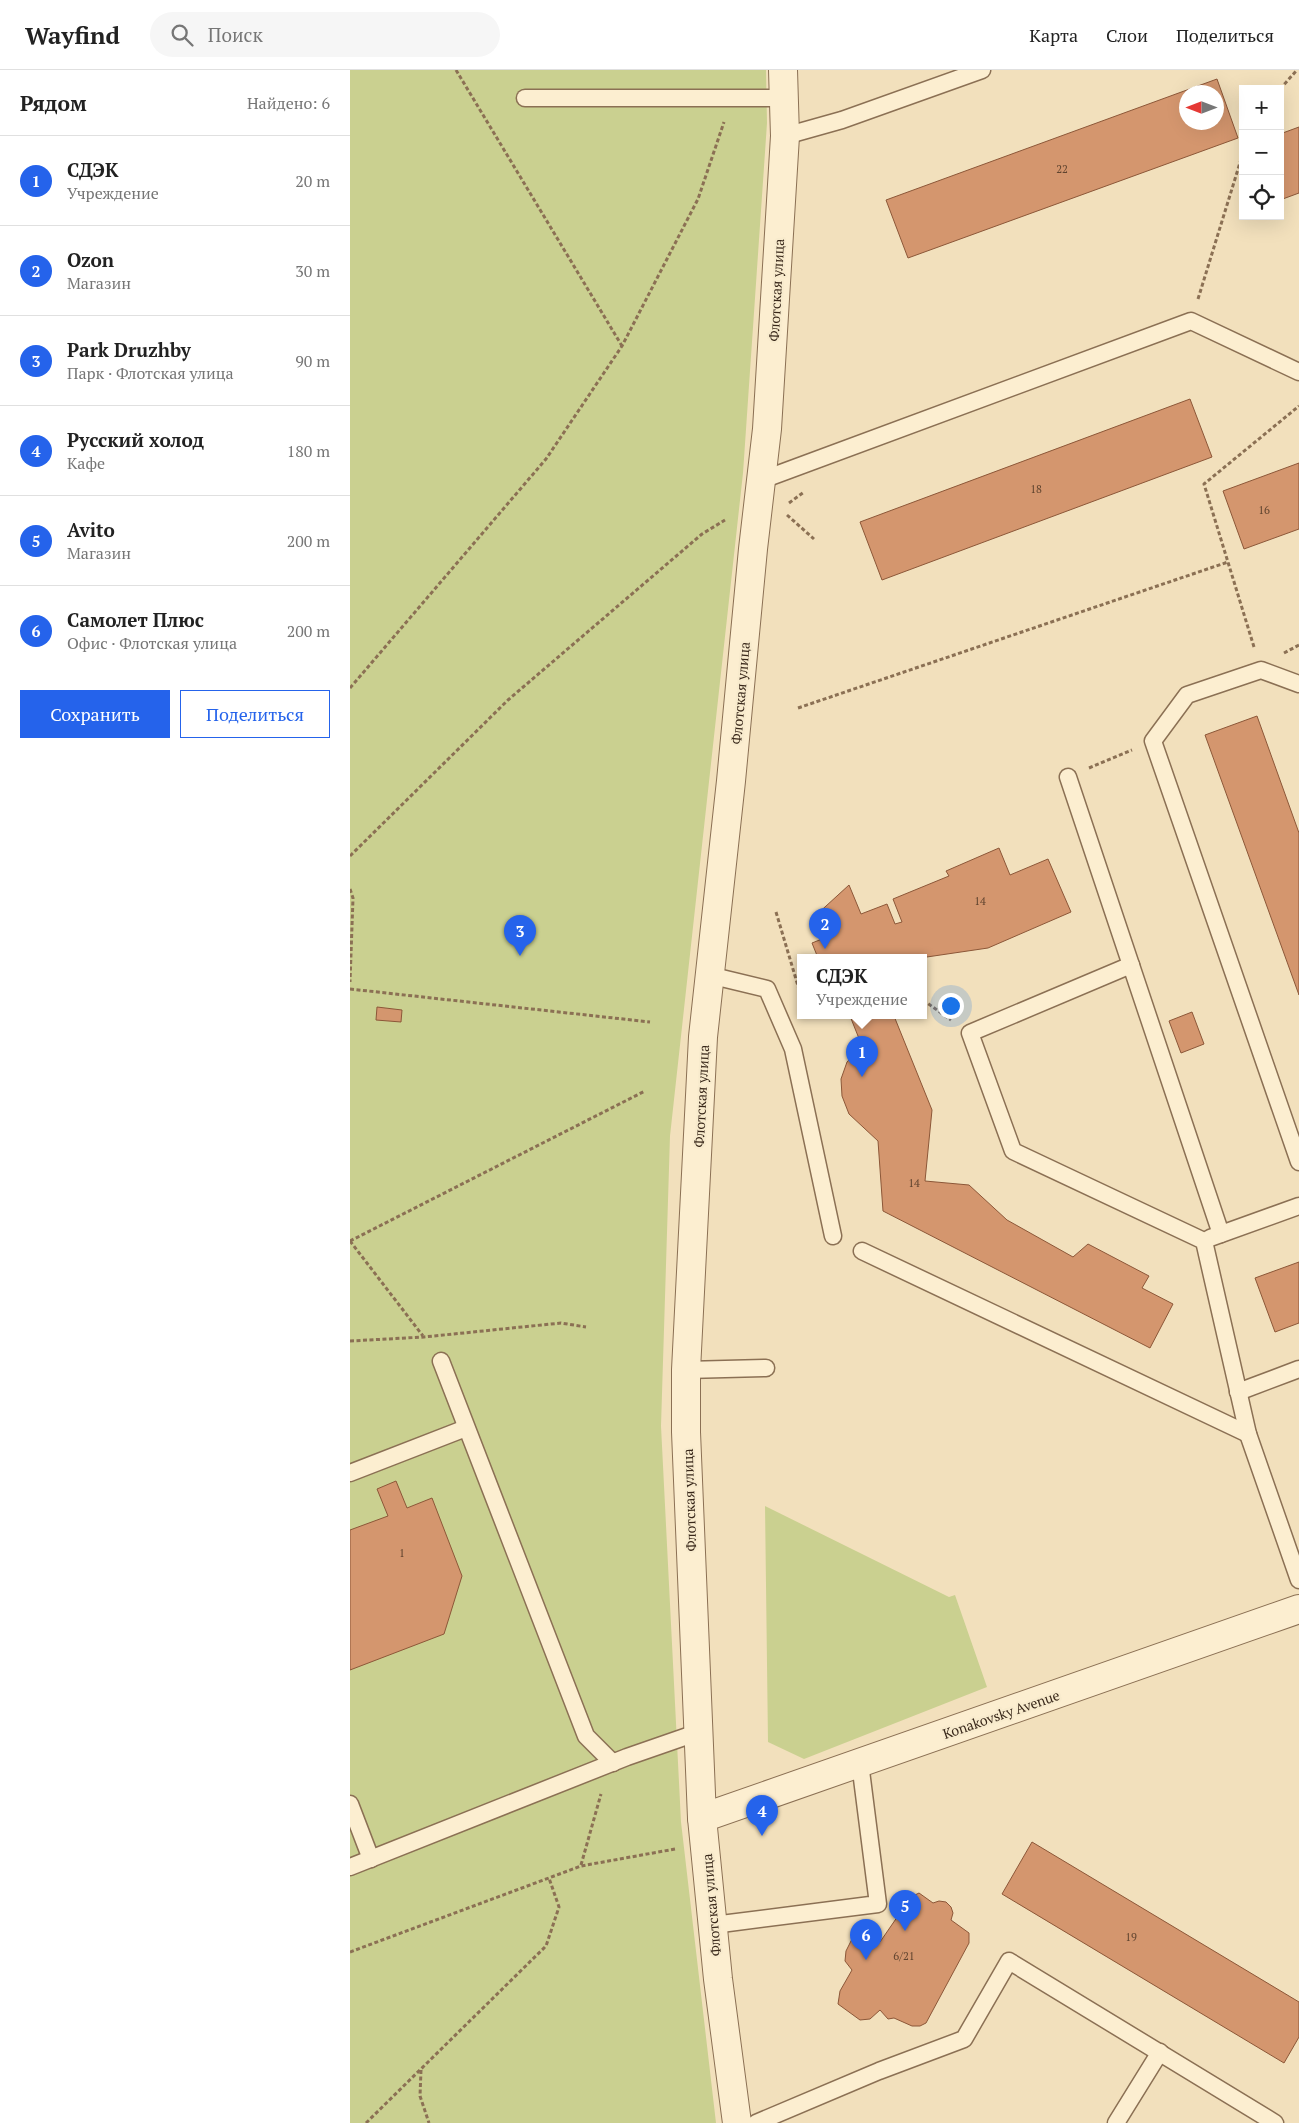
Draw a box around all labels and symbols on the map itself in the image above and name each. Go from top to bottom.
north arrow [1179,85,1224,130]
house number: 22 [1056,162,1068,176]
street label: Флотская улица [764,238,788,342]
house number: 18 [1030,482,1042,496]
house number: 16 [1258,503,1270,517]
street label: Флотская улица [726,641,754,745]
house number: 14 [974,894,986,908]
pin: 2 [809,908,841,949]
pin: 3 [504,915,536,956]
your location [938,993,964,1019]
pin: 1 [846,1036,878,1077]
street label: Флотская улица [689,1044,713,1148]
house number: 14 [908,1176,920,1190]
street label: Флотская улица [678,1448,700,1552]
house number: 1 [399,1546,405,1560]
street label: Konakovsky Avenue [940,1685,1062,1743]
pin: 4 [746,1795,778,1836]
street label: Флотская улица [697,1853,725,1957]
pin: 5 [889,1890,921,1931]
pin: 6 [850,1919,882,1960]
house number: 19 [1125,1930,1137,1944]
house number: 6/21 [893,1949,915,1963]

